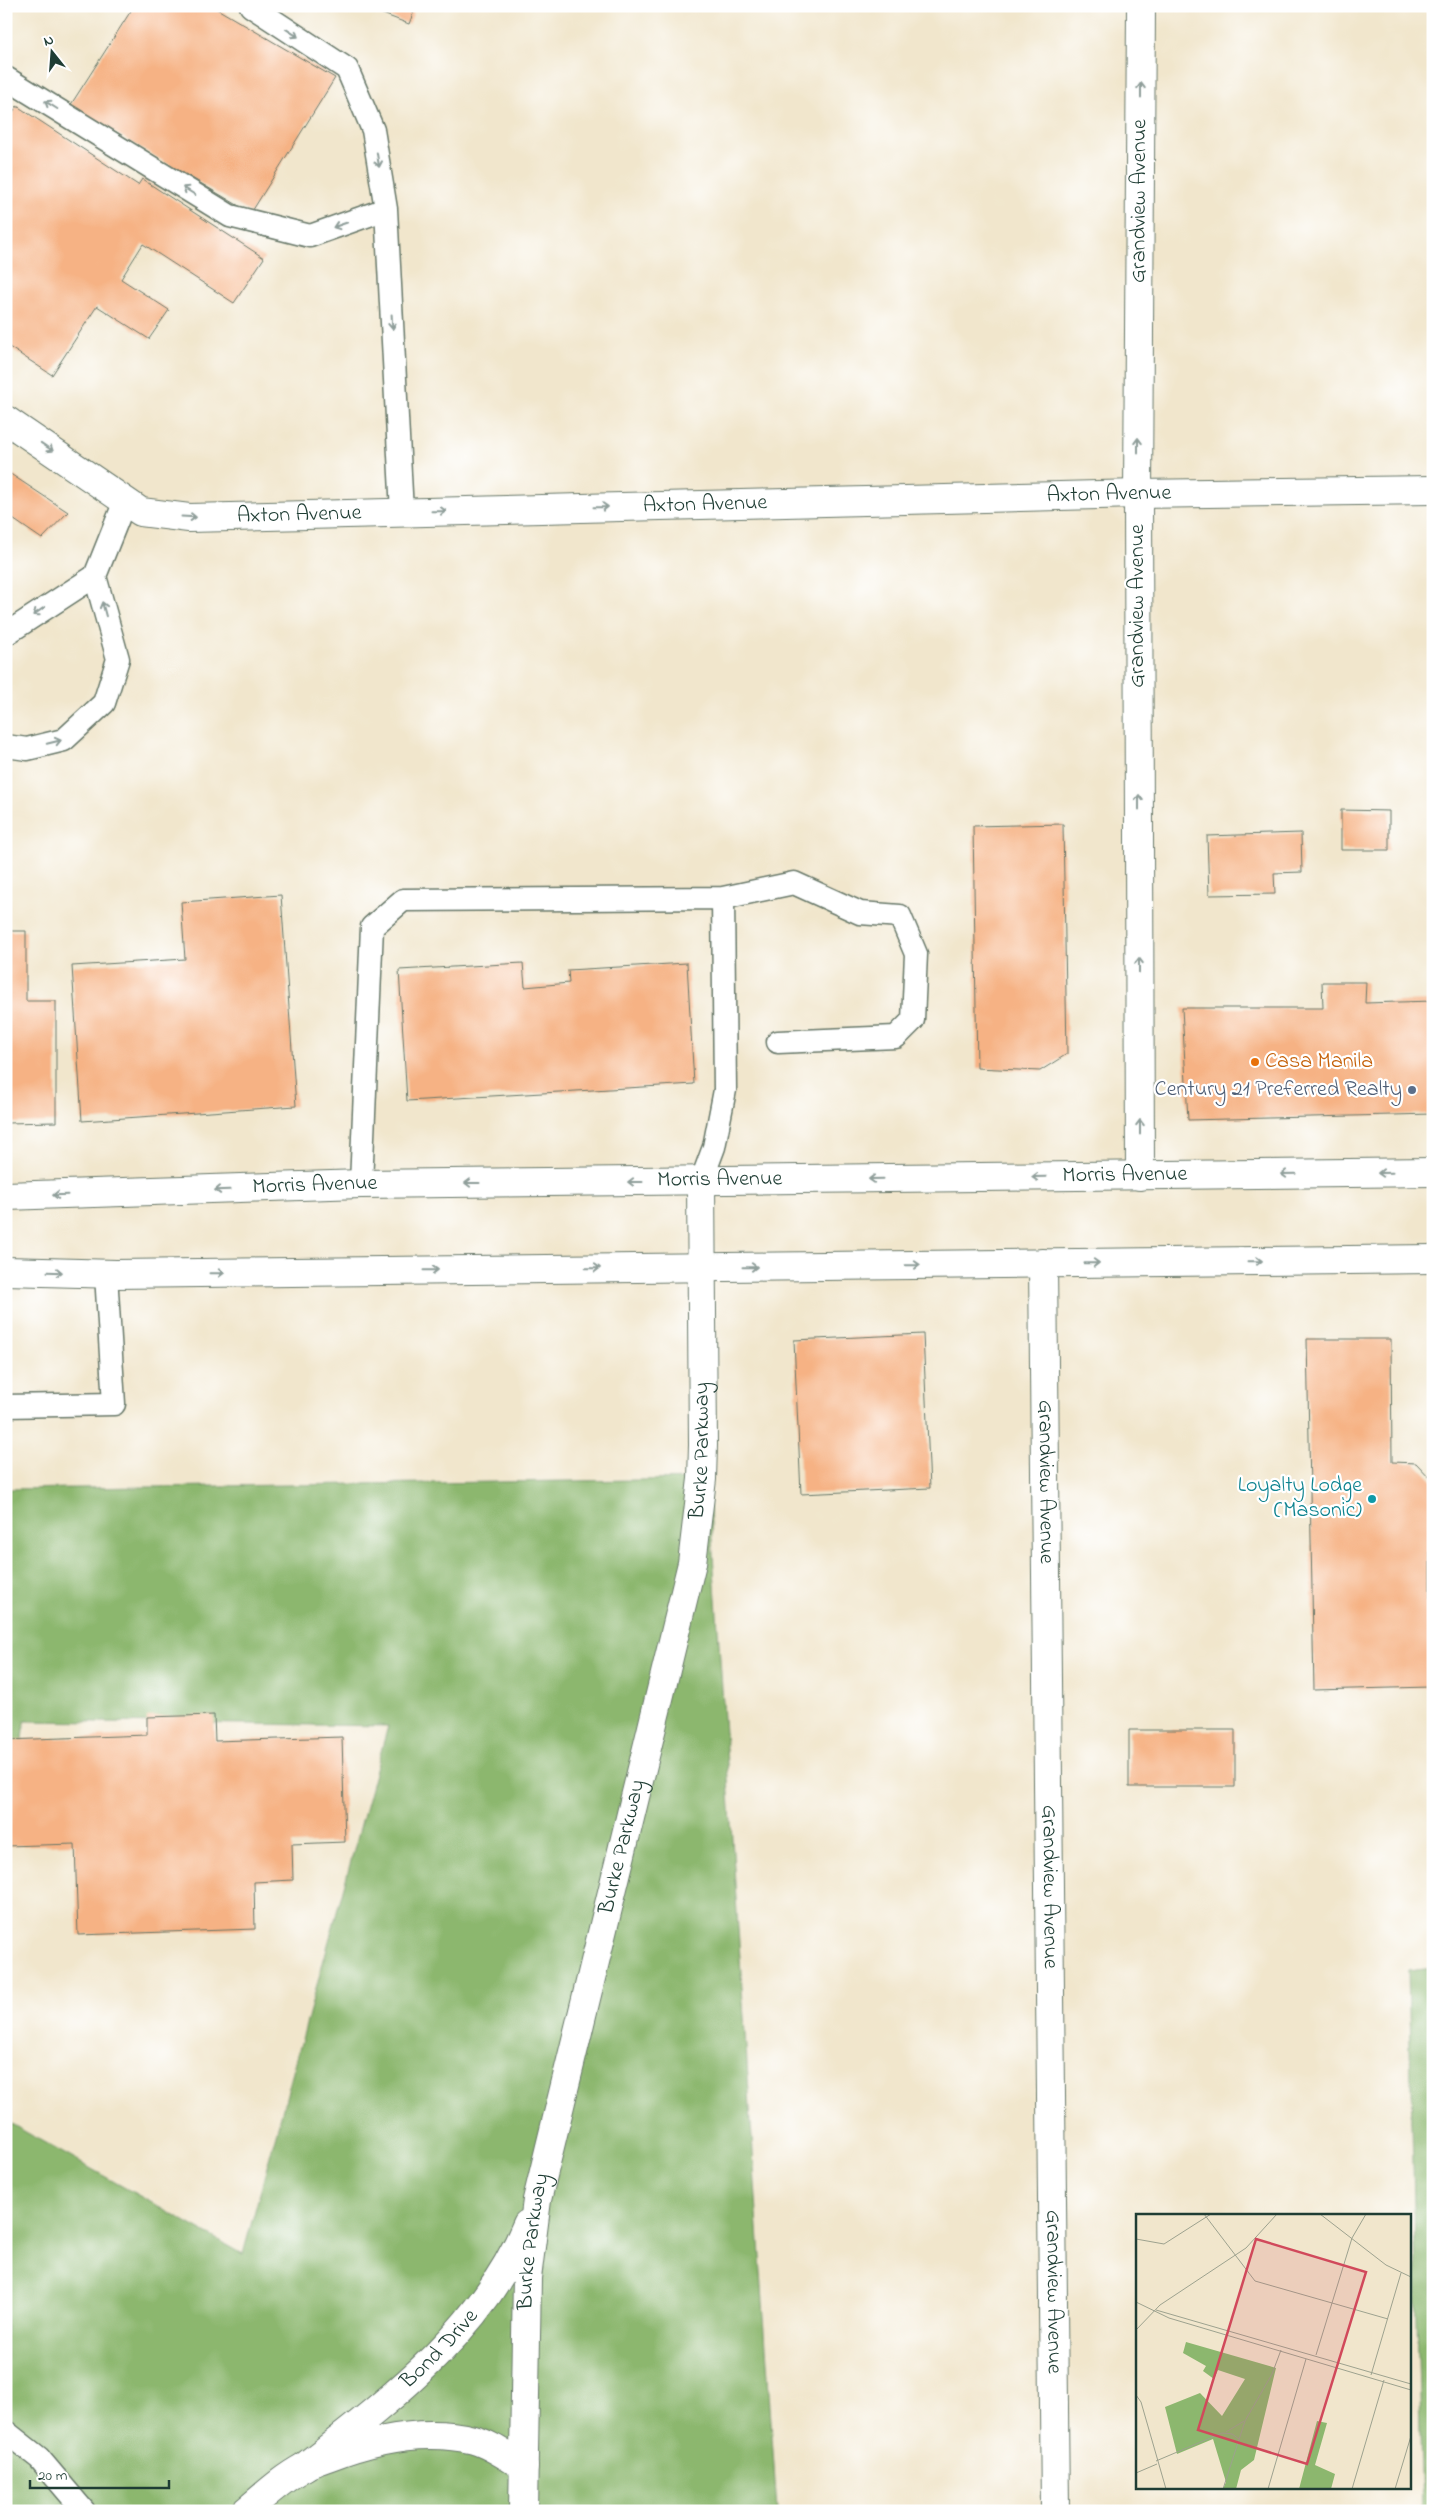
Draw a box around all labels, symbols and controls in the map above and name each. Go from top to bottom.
north arrow [28,28,78,78]
one-way arrow [284,28,298,38]
text: N [41,30,56,52]
one-way arrow [1136,82,1146,98]
one-way arrow [44,100,58,110]
street label: Grandview Avenue [1123,119,1156,283]
one-way arrow [373,152,383,168]
one-way arrow [182,185,196,195]
one-way arrow [333,221,348,230]
one-way arrow [388,313,397,329]
one-way arrow [1133,437,1143,454]
one-way arrow [39,442,53,452]
street label: Axton Avenue [1046,478,1172,512]
street label: Axton Avenue [642,487,768,523]
street label: Axton Avenue [237,498,362,533]
one-way arrow [592,502,609,512]
one-way arrow [430,506,446,516]
one-way arrow [181,513,197,522]
street label: Grandview Avenue [1122,524,1154,688]
one-way arrow [99,602,108,618]
one-way arrow [32,606,46,616]
one-way arrow [46,737,62,746]
one-way arrow [1134,794,1144,810]
one-way arrow [1134,957,1144,973]
place label: Casa Manila [1265,1046,1373,1078]
marker: Casa Manila [1249,1056,1261,1068]
place label: Century 21 Preferred Realty [1155,1074,1402,1107]
marker: Century 21 Preferred Realty [1406,1084,1418,1096]
one-way arrow [1135,1119,1145,1136]
street label: Morris Avenue [1062,1159,1188,1192]
street label: Morris Avenue [657,1163,783,1197]
street label: Morris Avenue [252,1168,378,1204]
one-way arrow [1377,1168,1394,1178]
one-way arrow [1280,1169,1296,1179]
one-way arrow [1031,1172,1048,1182]
one-way arrow [869,1174,885,1184]
one-way arrow [627,1177,643,1187]
one-way arrow [464,1178,480,1188]
one-way arrow [215,1185,231,1195]
one-way arrow [52,1190,68,1200]
one-way arrow [1246,1256,1262,1266]
one-way arrow [1084,1258,1100,1268]
one-way arrow [904,1260,921,1270]
one-way arrow [742,1262,758,1272]
one-way arrow [585,1264,601,1273]
one-way arrow [422,1265,439,1275]
one-way arrow [46,1267,63,1277]
one-way arrow [209,1268,225,1278]
street label: Burke Parkway [681,1382,720,1522]
street label: Grandview Avenue [1028,1400,1062,1564]
place label: Loyalty Lodge (Masonic) [1238,1470,1362,1527]
marker: Loyalty Lodge (Masonic) [1366,1493,1378,1505]
street label: Burke Parkway [591,1776,656,1919]
street label: Grandview Avenue [1032,1805,1066,1969]
street label: Burke Parkway [510,2170,560,2311]
street label: Grandview Avenue [1036,2210,1070,2374]
inset map [1136,2214,1412,2490]
street label: Bond Drive [393,2302,487,2398]
scale bar [30,2457,169,2489]
text: 20 m [38,2465,68,2487]

